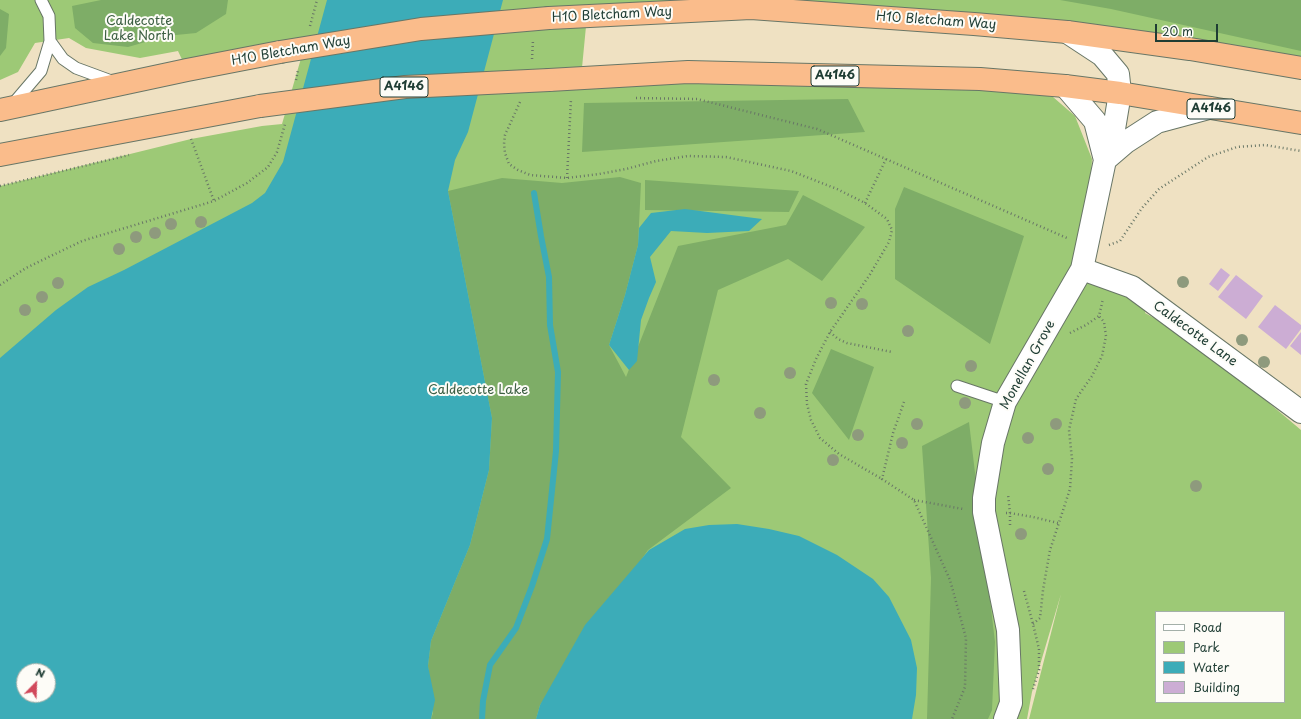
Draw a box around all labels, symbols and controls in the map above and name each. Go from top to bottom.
street label: H10 Bletcham Way [551,4,673,26]
street label: H10 Bletcham Way [875,9,997,33]
park label: Caldecotte Lake North [104,13,174,44]
scale bar [1157,16,1220,42]
text: 20 m [1162,22,1193,40]
street label: H10 Bletcham Way [230,33,352,69]
road number: A4146 [811,66,859,86]
road number: A4146 [380,77,428,97]
road number: A4146 [1187,99,1235,119]
street label: Caldecotte Lane [1150,298,1240,370]
street label: Monellan Grove [997,318,1059,412]
park label: Caldecotte Lake [428,382,528,398]
legend [1155,611,1285,703]
text: Road [1193,618,1222,636]
text: Park [1193,638,1220,656]
text: Water [1193,658,1229,676]
north arrow [16,663,56,703]
text: N [33,663,48,682]
text: Building [1193,678,1240,696]

